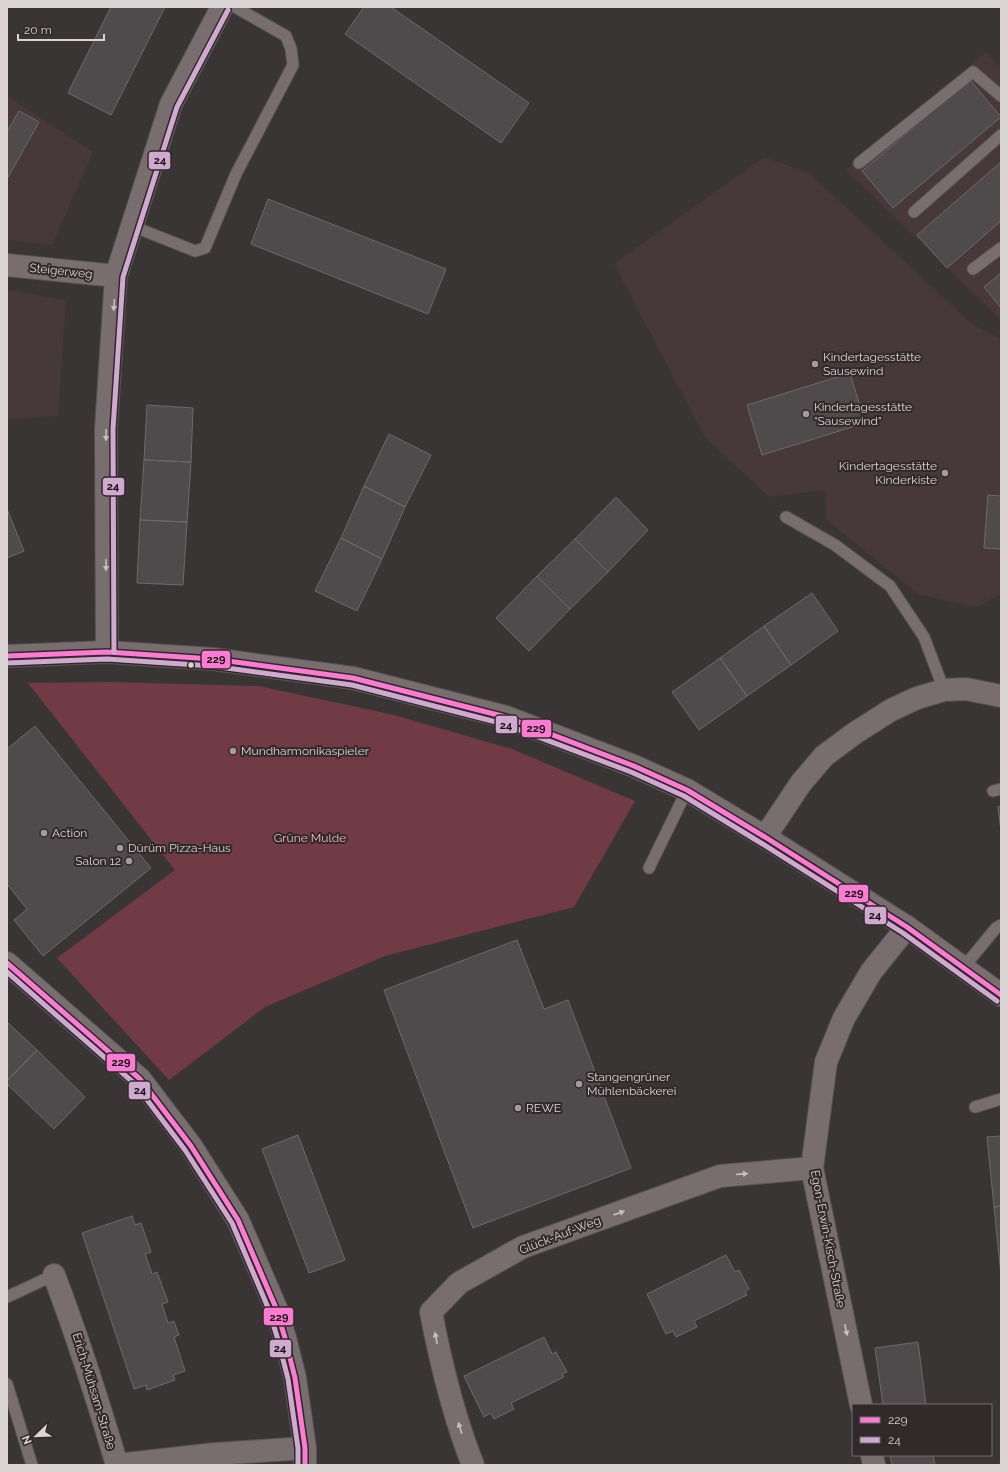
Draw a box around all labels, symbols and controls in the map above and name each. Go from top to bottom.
scale bar [18,16,104,42]
text: 20 m [24,23,52,37]
line badge: 24 [148,151,171,170]
text: 24 [154,154,166,167]
street label: Steigerweg [29,261,93,281]
one-way arrow [110,299,117,311]
place label: Kindertagesstätte Sausewind [823,350,921,378]
marker: Kindertagesstätte Sausewind [810,359,820,369]
place label: Kindertagesstätte "Sausewind" [814,400,912,428]
marker: Kindertagesstätte "Sausewind" [801,409,811,419]
one-way arrow [103,429,109,442]
place label: Kindertagesstätte Kinderkiste [839,459,937,487]
marker: Kindertagesstätte Kinderkiste [940,468,950,478]
line badge: 24 [102,477,125,496]
text: 24 [107,480,119,493]
one-way arrow [103,559,109,572]
line badge: 229 [201,650,231,669]
text: 229 [207,653,226,666]
unlabelled marker [186,660,196,670]
line badge: 24 [495,715,518,734]
text: 24 [500,719,512,732]
line badge: 229 [521,719,552,738]
text: 229 [527,722,546,735]
place label: Mundharmonikaspieler [241,744,370,758]
marker: Mundharmonikaspieler [228,746,238,756]
place label: Action [52,826,87,840]
marker: Action [39,828,49,838]
park label: Grüne Mulde [274,831,346,845]
place label: Dürüm Pizza-Haus [128,841,231,855]
marker: Dürüm Pizza-Haus [115,843,125,853]
place label: Salon 12 [75,854,121,868]
marker: Salon 12 [124,856,134,866]
line badge: 229 [838,884,869,903]
text: 229 [845,887,864,900]
line badge: 24 [864,906,887,925]
text: 24 [869,909,881,922]
line badge: 229 [106,1053,136,1072]
text: 229 [112,1056,131,1069]
place label: Stangengrüner Mühlenbäckerei [587,1070,676,1098]
marker: Stangengrüner Mühlenbäckerei [574,1079,584,1089]
line badge: 24 [128,1081,151,1100]
text: 24 [134,1084,146,1097]
place label: REWE [526,1101,561,1115]
marker: REWE [513,1103,523,1113]
street label: Egon-Erwin-Kisch-Straße [808,1169,848,1309]
one-way arrow [736,1171,748,1177]
one-way arrow [613,1209,625,1215]
street label: Glück-Auf-Weg [517,1213,603,1257]
line badge: 229 [263,1307,294,1326]
text: 229 [270,1311,289,1324]
one-way arrow [843,1324,849,1336]
street label: Erich-Mühsam-Straße [70,1331,118,1451]
one-way arrow [433,1332,439,1344]
line badge: 24 [269,1339,292,1358]
text: 24 [274,1342,286,1355]
legend [852,1404,992,1456]
text: 229 [888,1413,908,1427]
north arrow [16,1416,56,1456]
one-way arrow [457,1422,463,1434]
text: N [20,1433,35,1446]
text: 24 [888,1433,901,1447]

